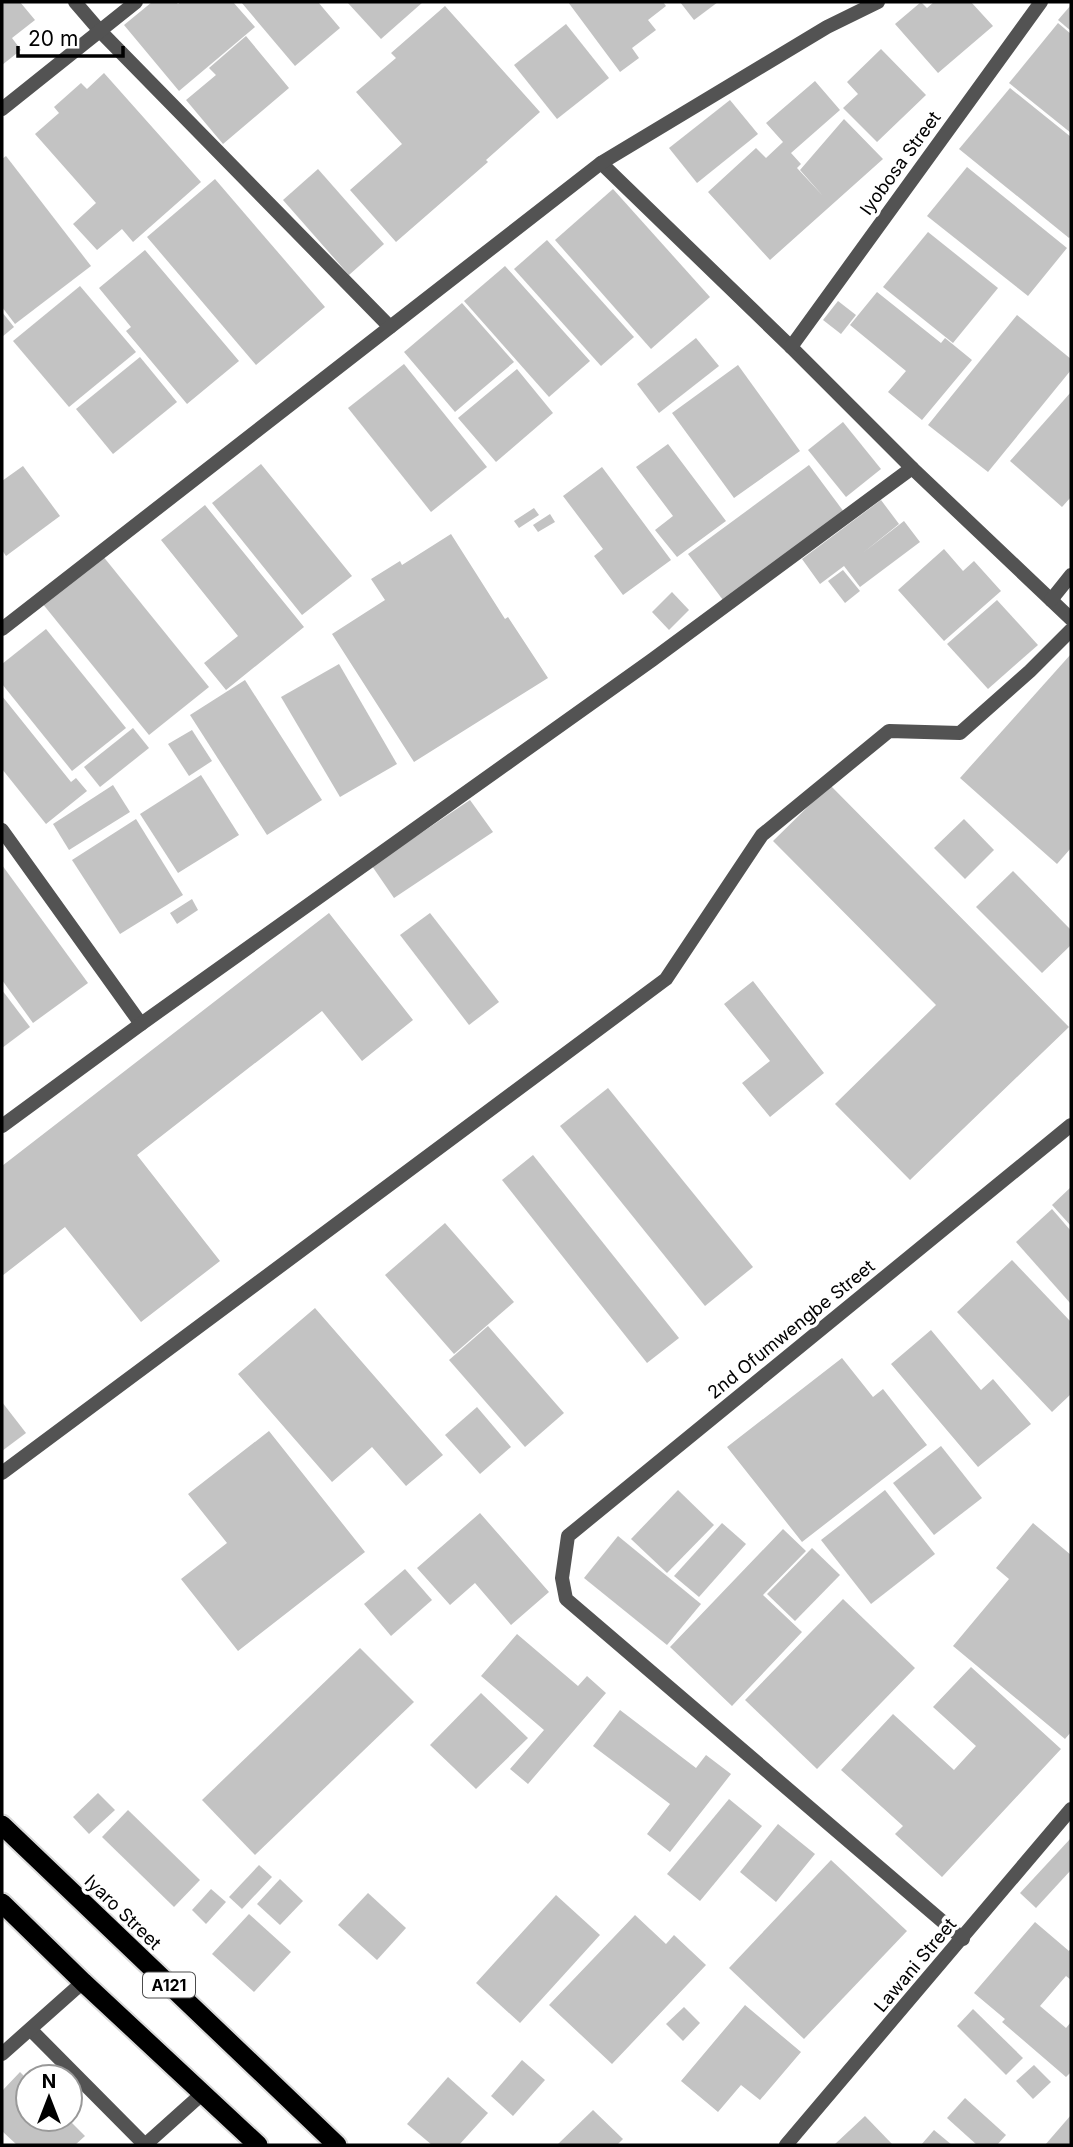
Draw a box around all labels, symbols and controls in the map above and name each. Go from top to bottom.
scale bar [18,14,122,58]
text: 20 m [28,26,78,51]
street label: Iyobosa Street [855,107,945,219]
street label: 2nd Ofumwengbe Street [703,1255,879,1403]
street label: Iyaro Street [80,1870,166,1954]
street label: Lawani Street [870,1914,960,2016]
road number: A121 [143,1972,195,1997]
north arrow [14,2063,84,2133]
text: N [42,2070,56,2093]

